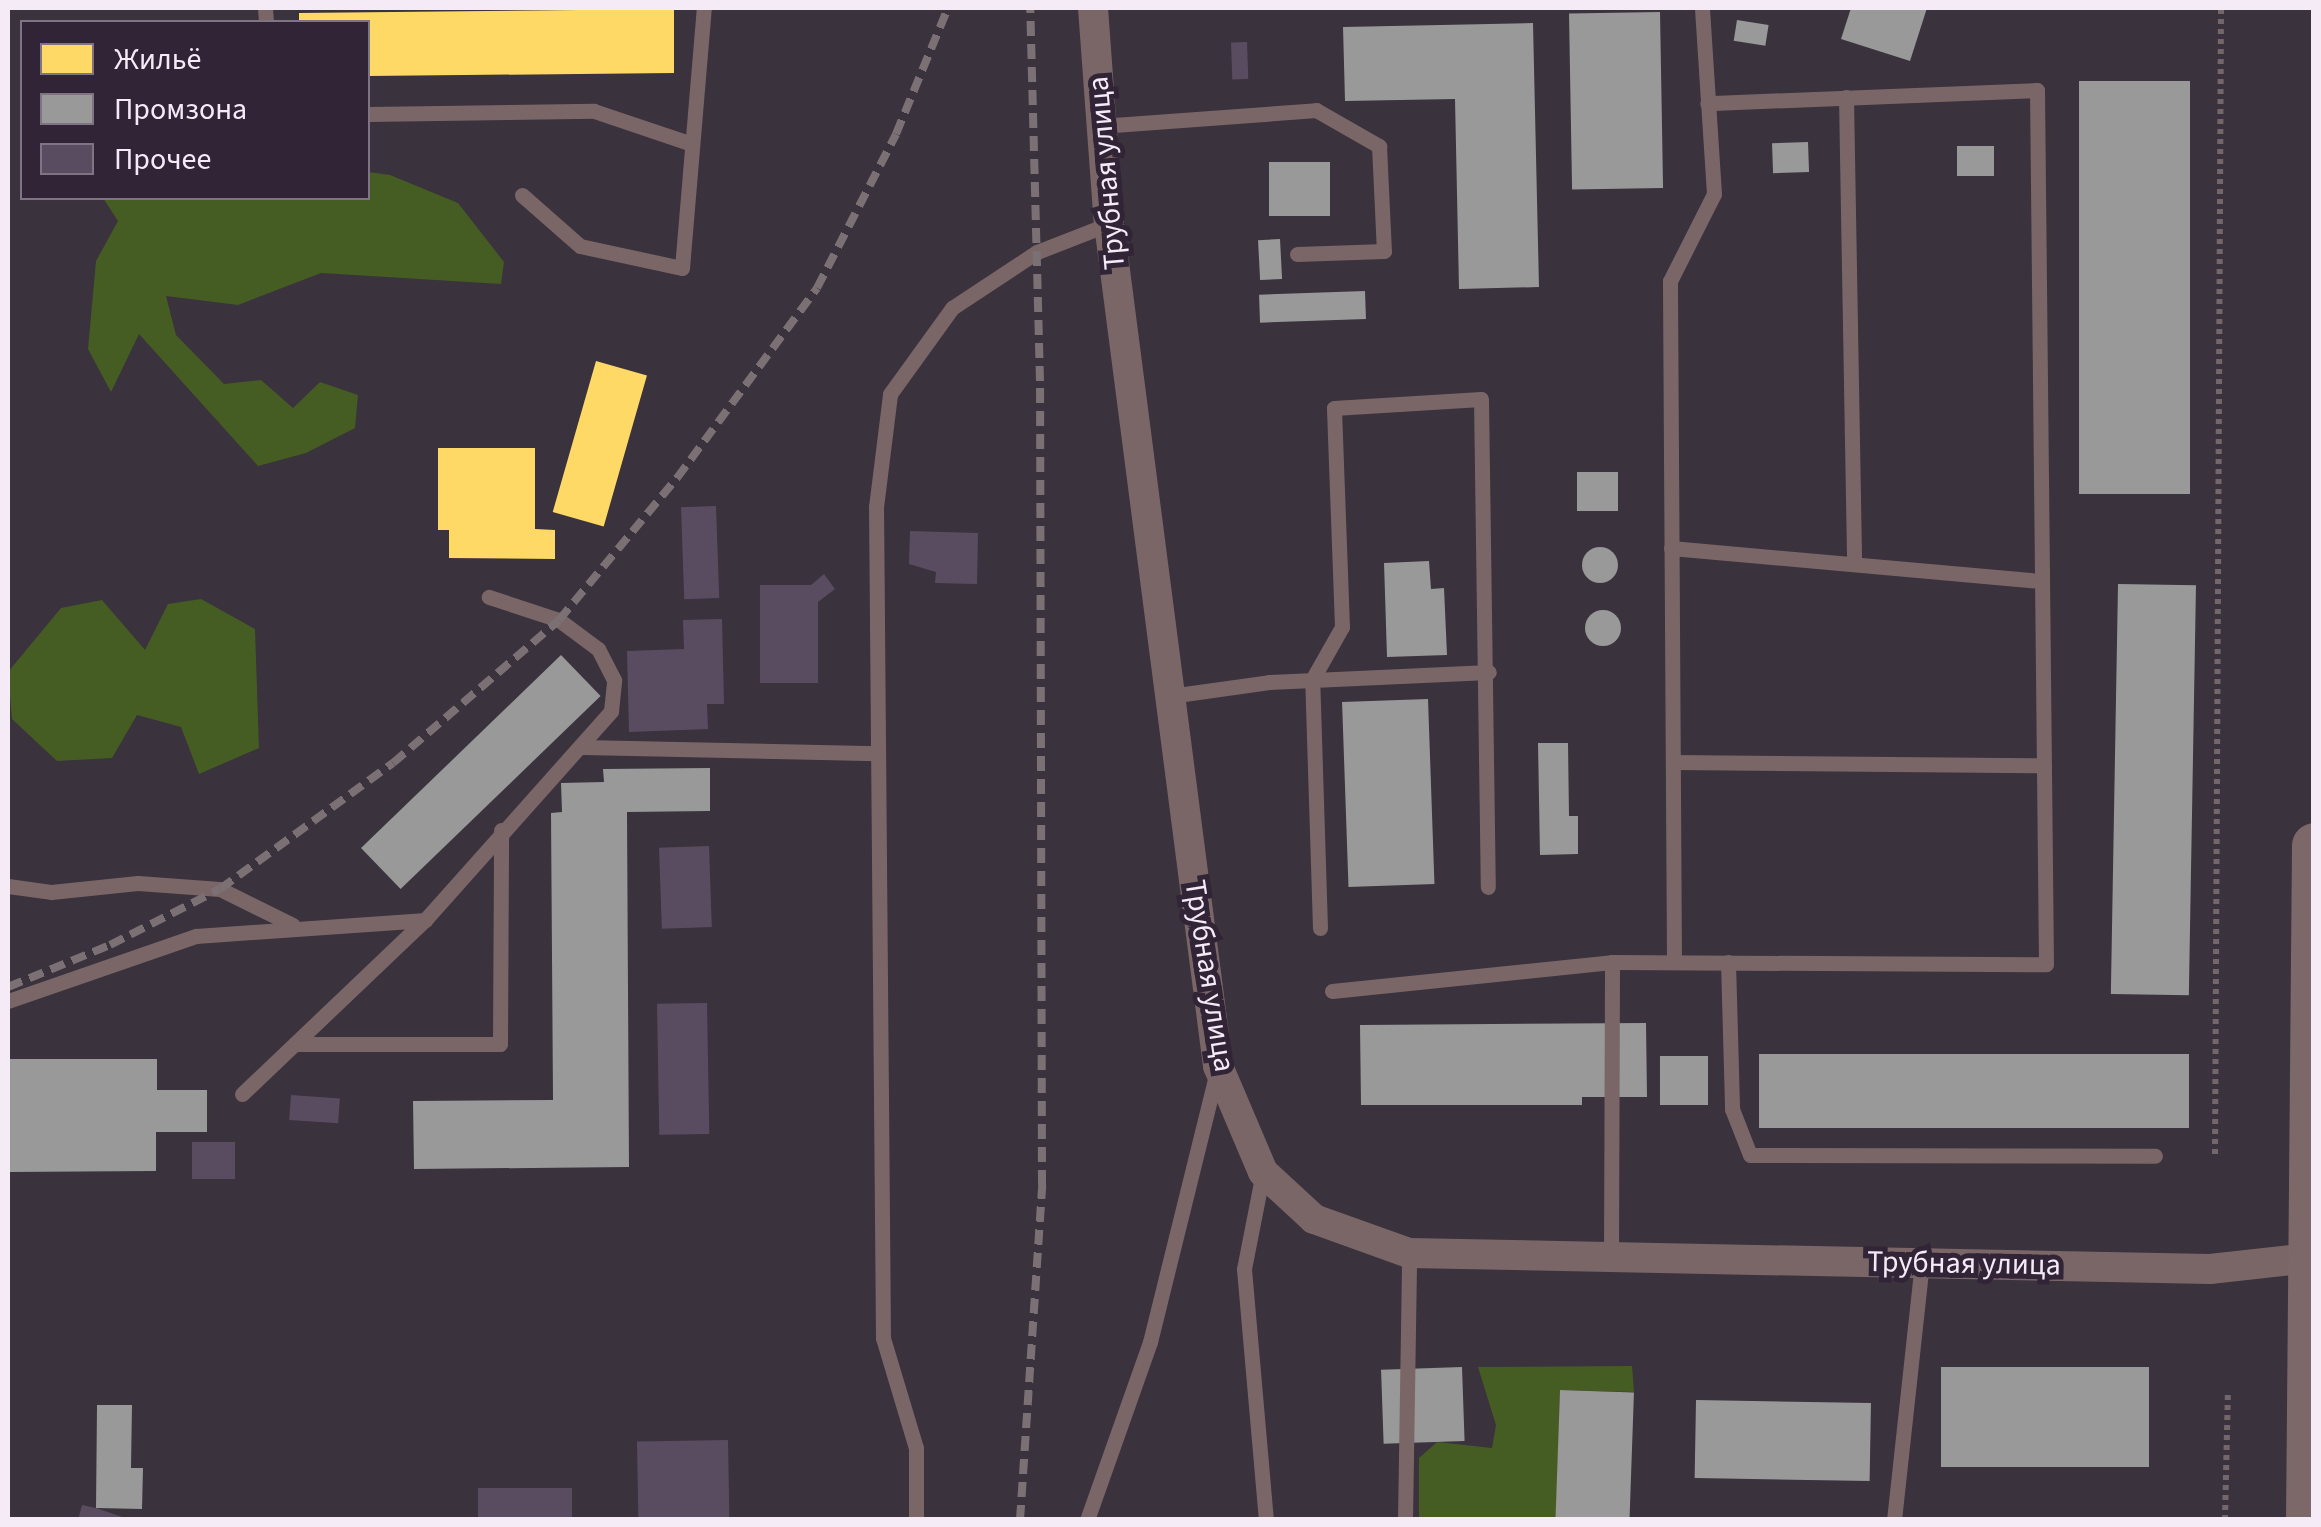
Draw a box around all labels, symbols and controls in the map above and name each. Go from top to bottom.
legend [20,20,370,200]
text: Жильё [114,38,201,81]
street label: Трубная улица [1081,75,1133,271]
text: Промзона [114,88,247,131]
text: Прочее [114,138,211,181]
street label: Трубная улица [1176,878,1242,1074]
street label: Трубная улица [1867,1244,2061,1284]

